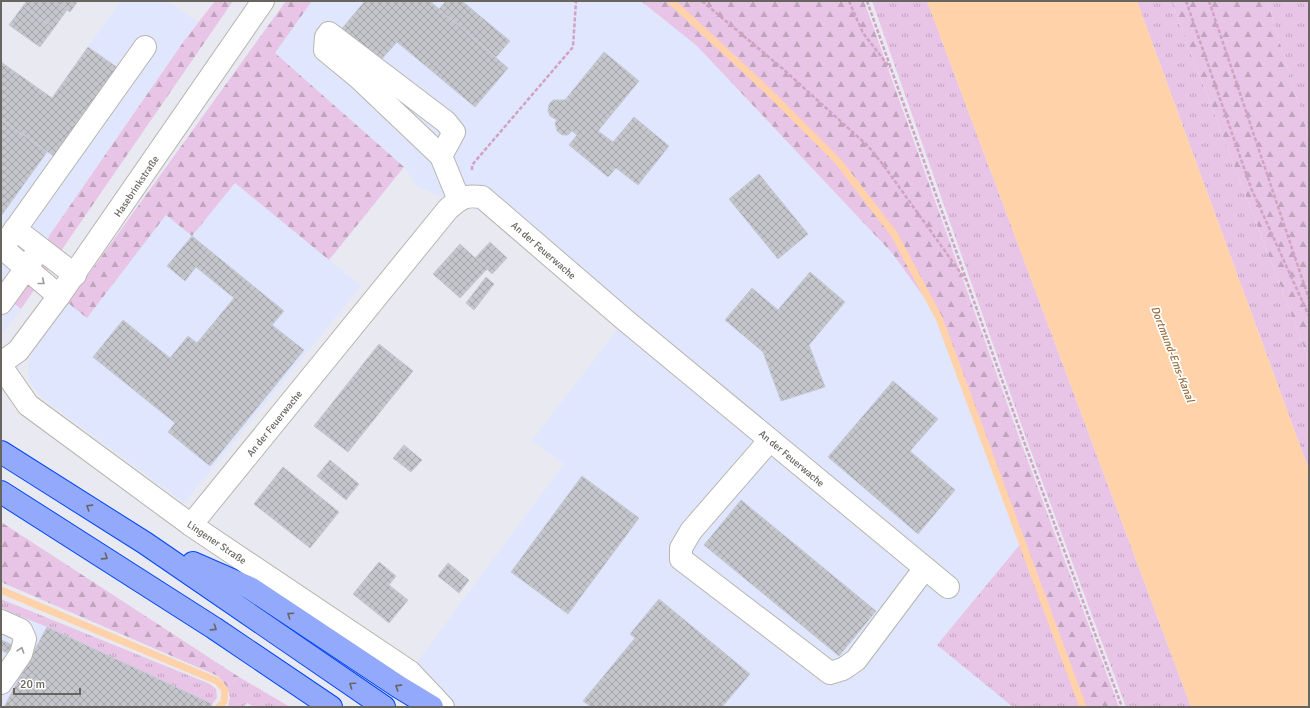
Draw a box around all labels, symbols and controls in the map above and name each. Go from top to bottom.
street label: Hasebrinkstraße [112,154,162,219]
street label: An der Feuerwache [509,219,578,282]
one-way arrow [38,278,45,285]
water label: Dortmund-Ems-Kanal [1148,304,1197,405]
street label: An der Feuerwache [244,388,305,459]
street label: An der Feuerwache [756,428,826,490]
one-way arrow [86,505,93,512]
street label: Lingener Straße [185,519,248,567]
one-way arrow [100,552,107,559]
one-way arrow [287,612,294,619]
one-way arrow [209,623,216,630]
one-way arrow [17,647,25,654]
scale bar [14,670,80,696]
text: 20 m [20,677,45,692]
one-way arrow [349,683,356,690]
one-way arrow [395,684,402,691]

